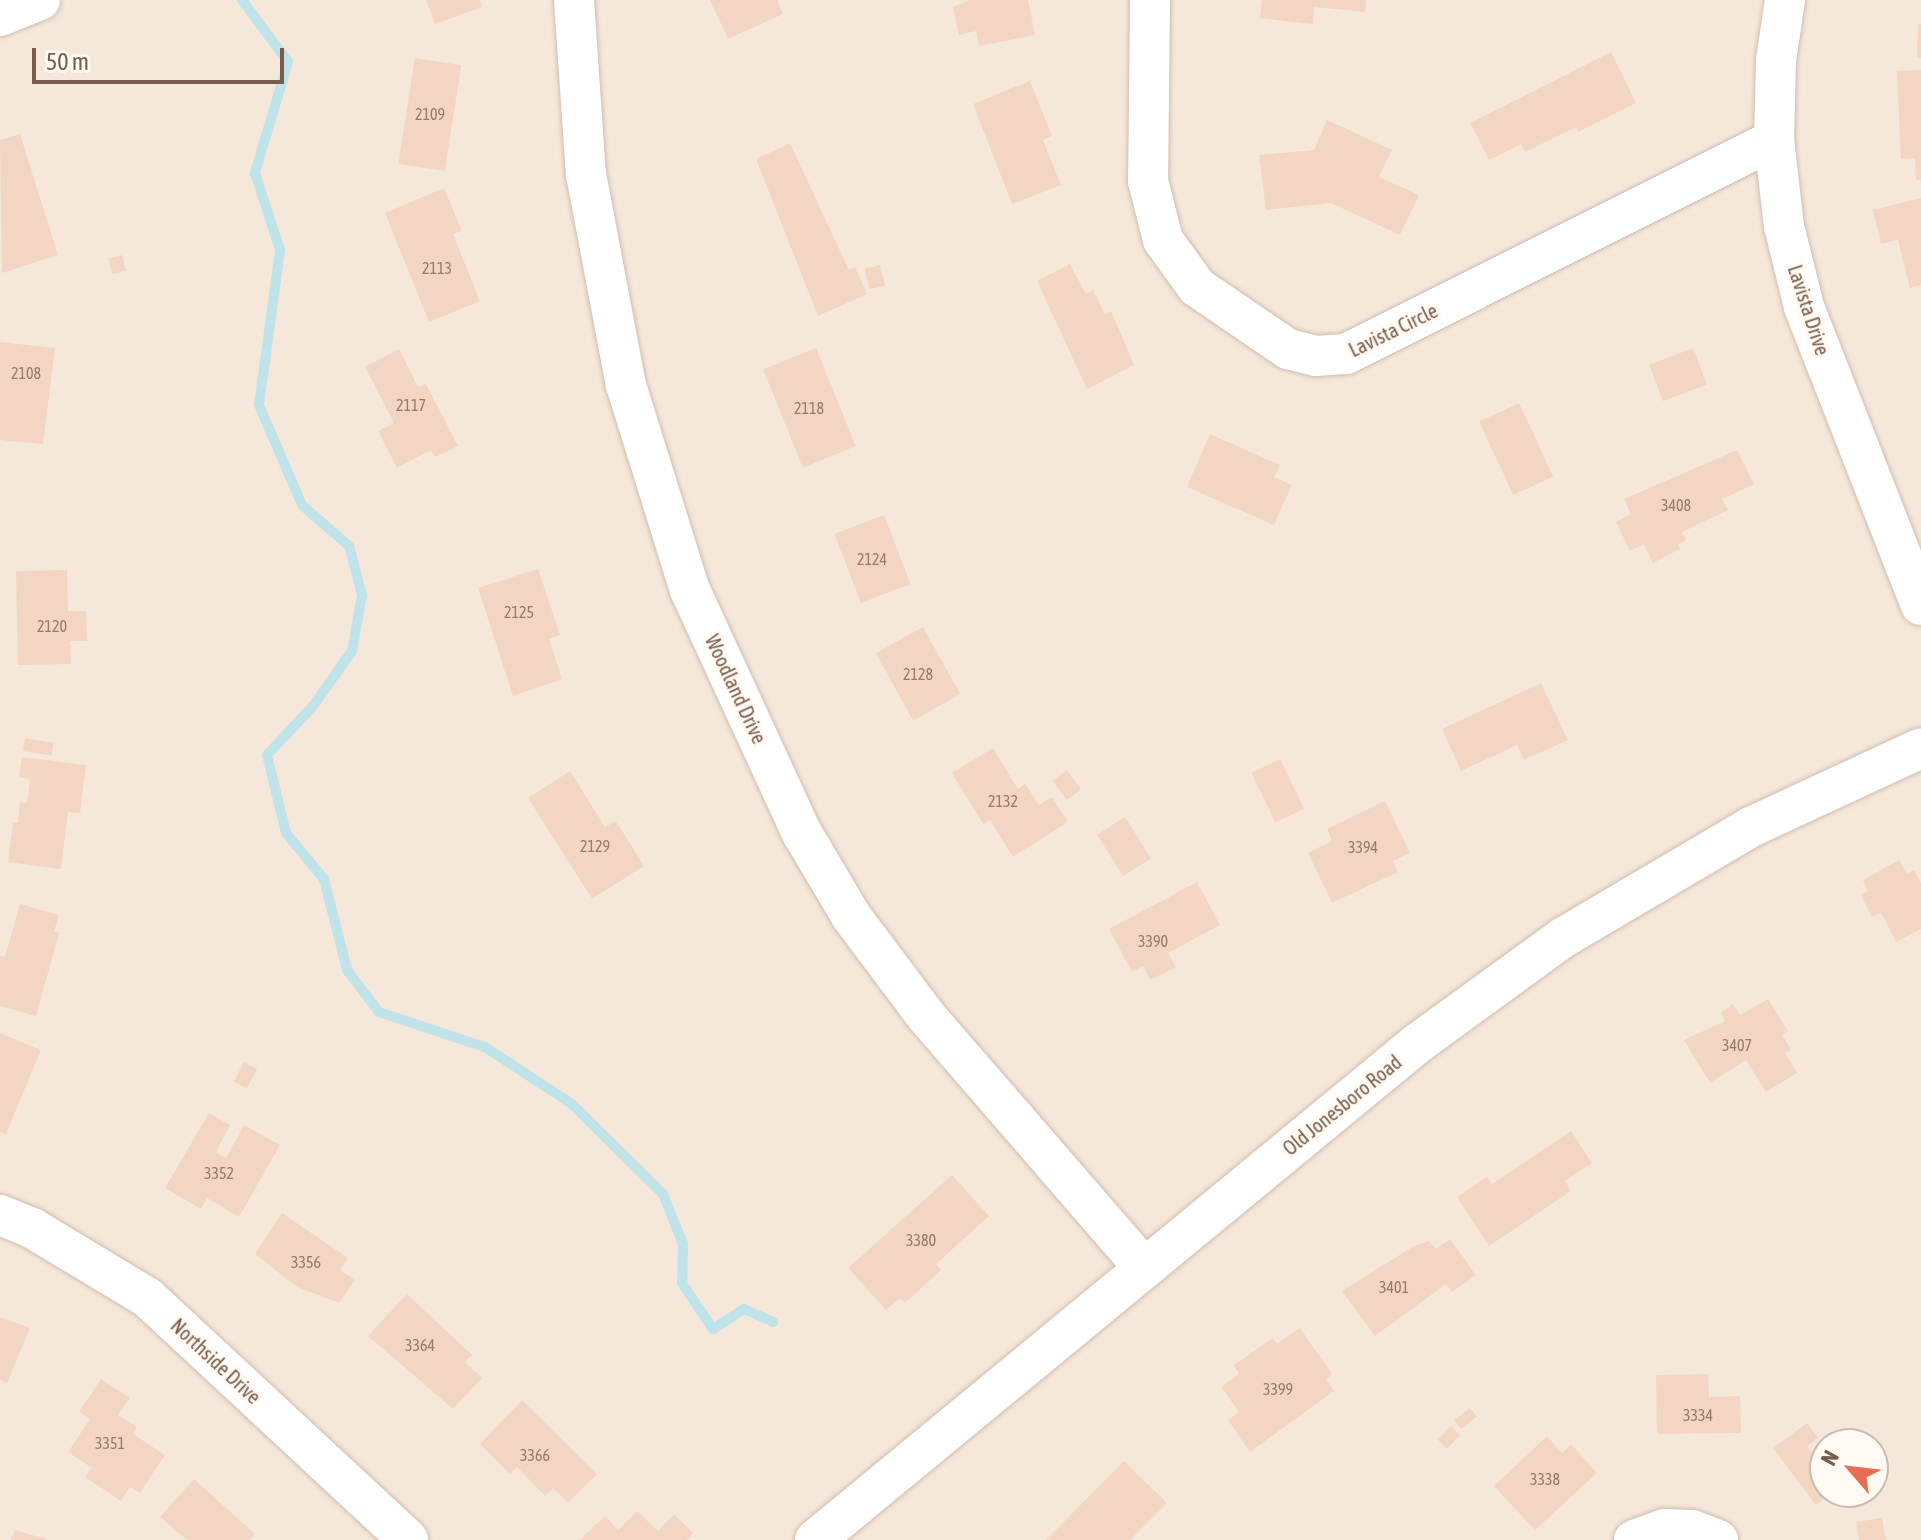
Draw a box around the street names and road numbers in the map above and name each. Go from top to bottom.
street label: Lavista Drive [1783,262,1835,358]
street label: Lavista Circle [1345,298,1441,362]
street label: Woodland Drive [700,631,772,747]
street label: Old Jonesboro Road [1278,1050,1406,1160]
street label: Northside Drive [166,1313,266,1409]

